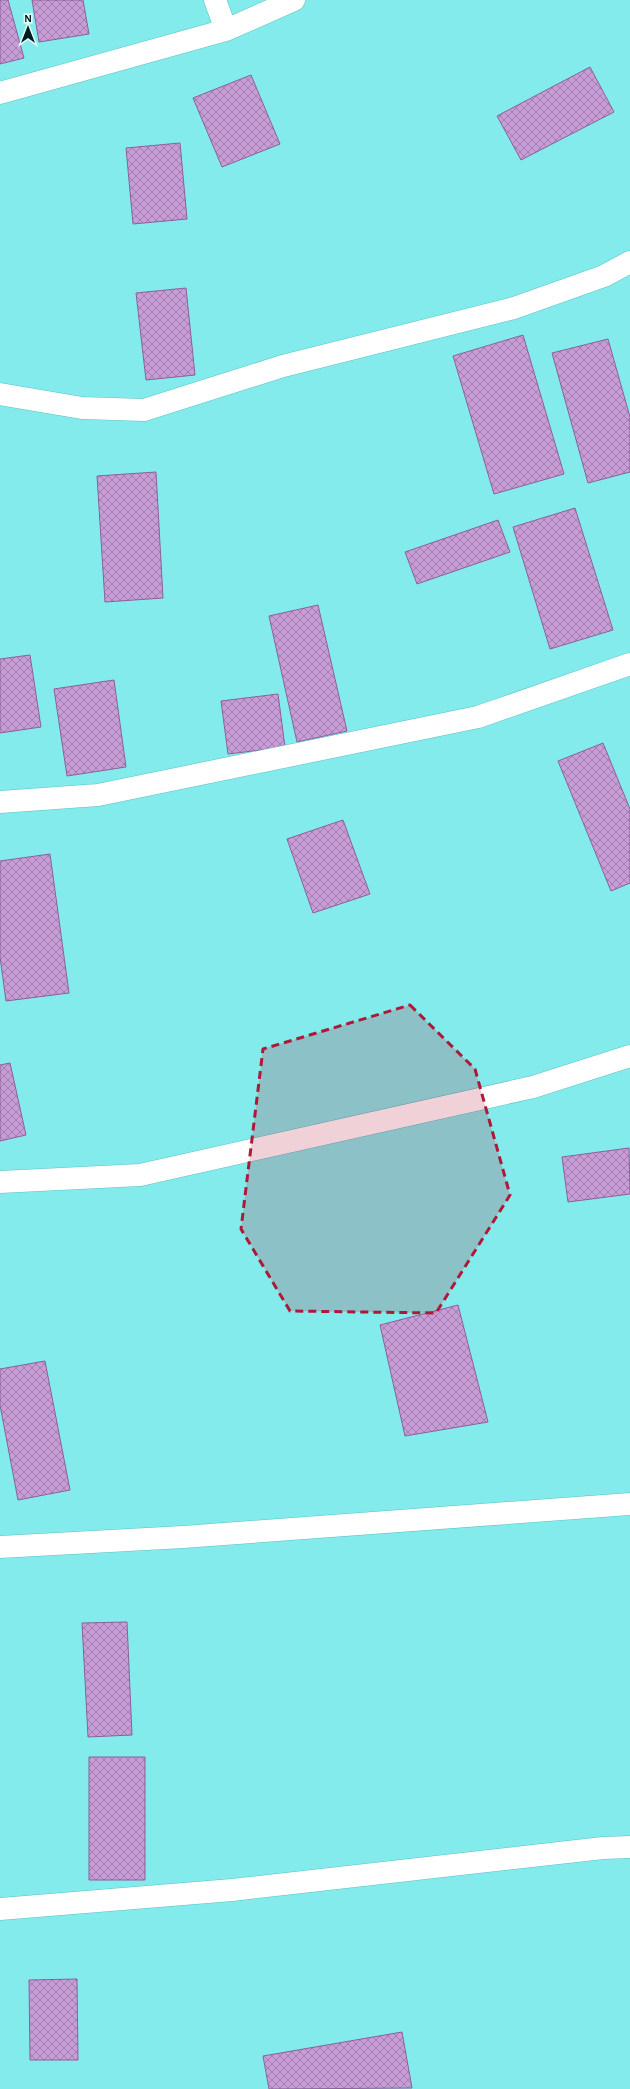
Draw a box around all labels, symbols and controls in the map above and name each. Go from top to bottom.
north arrow [8,8,48,48]
text: N [24,13,32,24]

